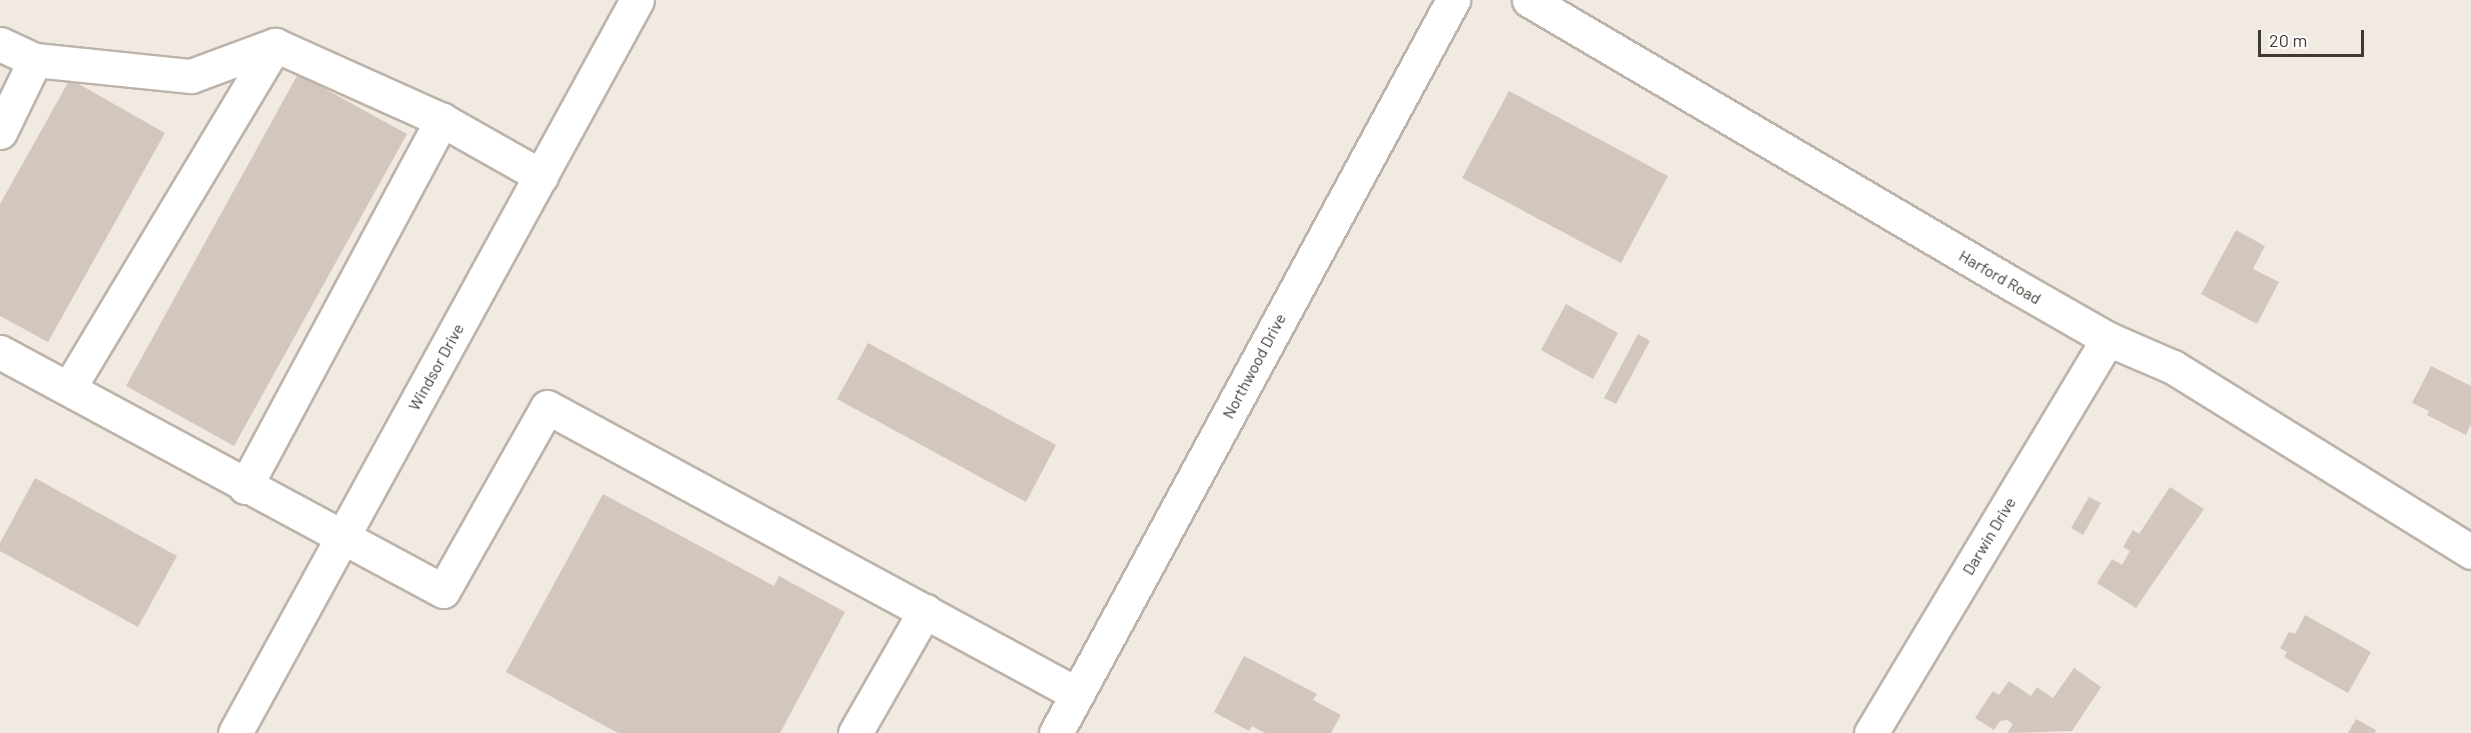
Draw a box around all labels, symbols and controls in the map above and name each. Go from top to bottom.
scale bar [2261,18,2368,56]
text: 20 m [2269,29,2307,51]
street label: Harford Road [1956,246,2044,308]
street label: Northwood Drive [1218,310,1290,422]
street label: Windsor Drive [404,320,468,414]
street label: Darwin Drive [1958,494,2020,578]

